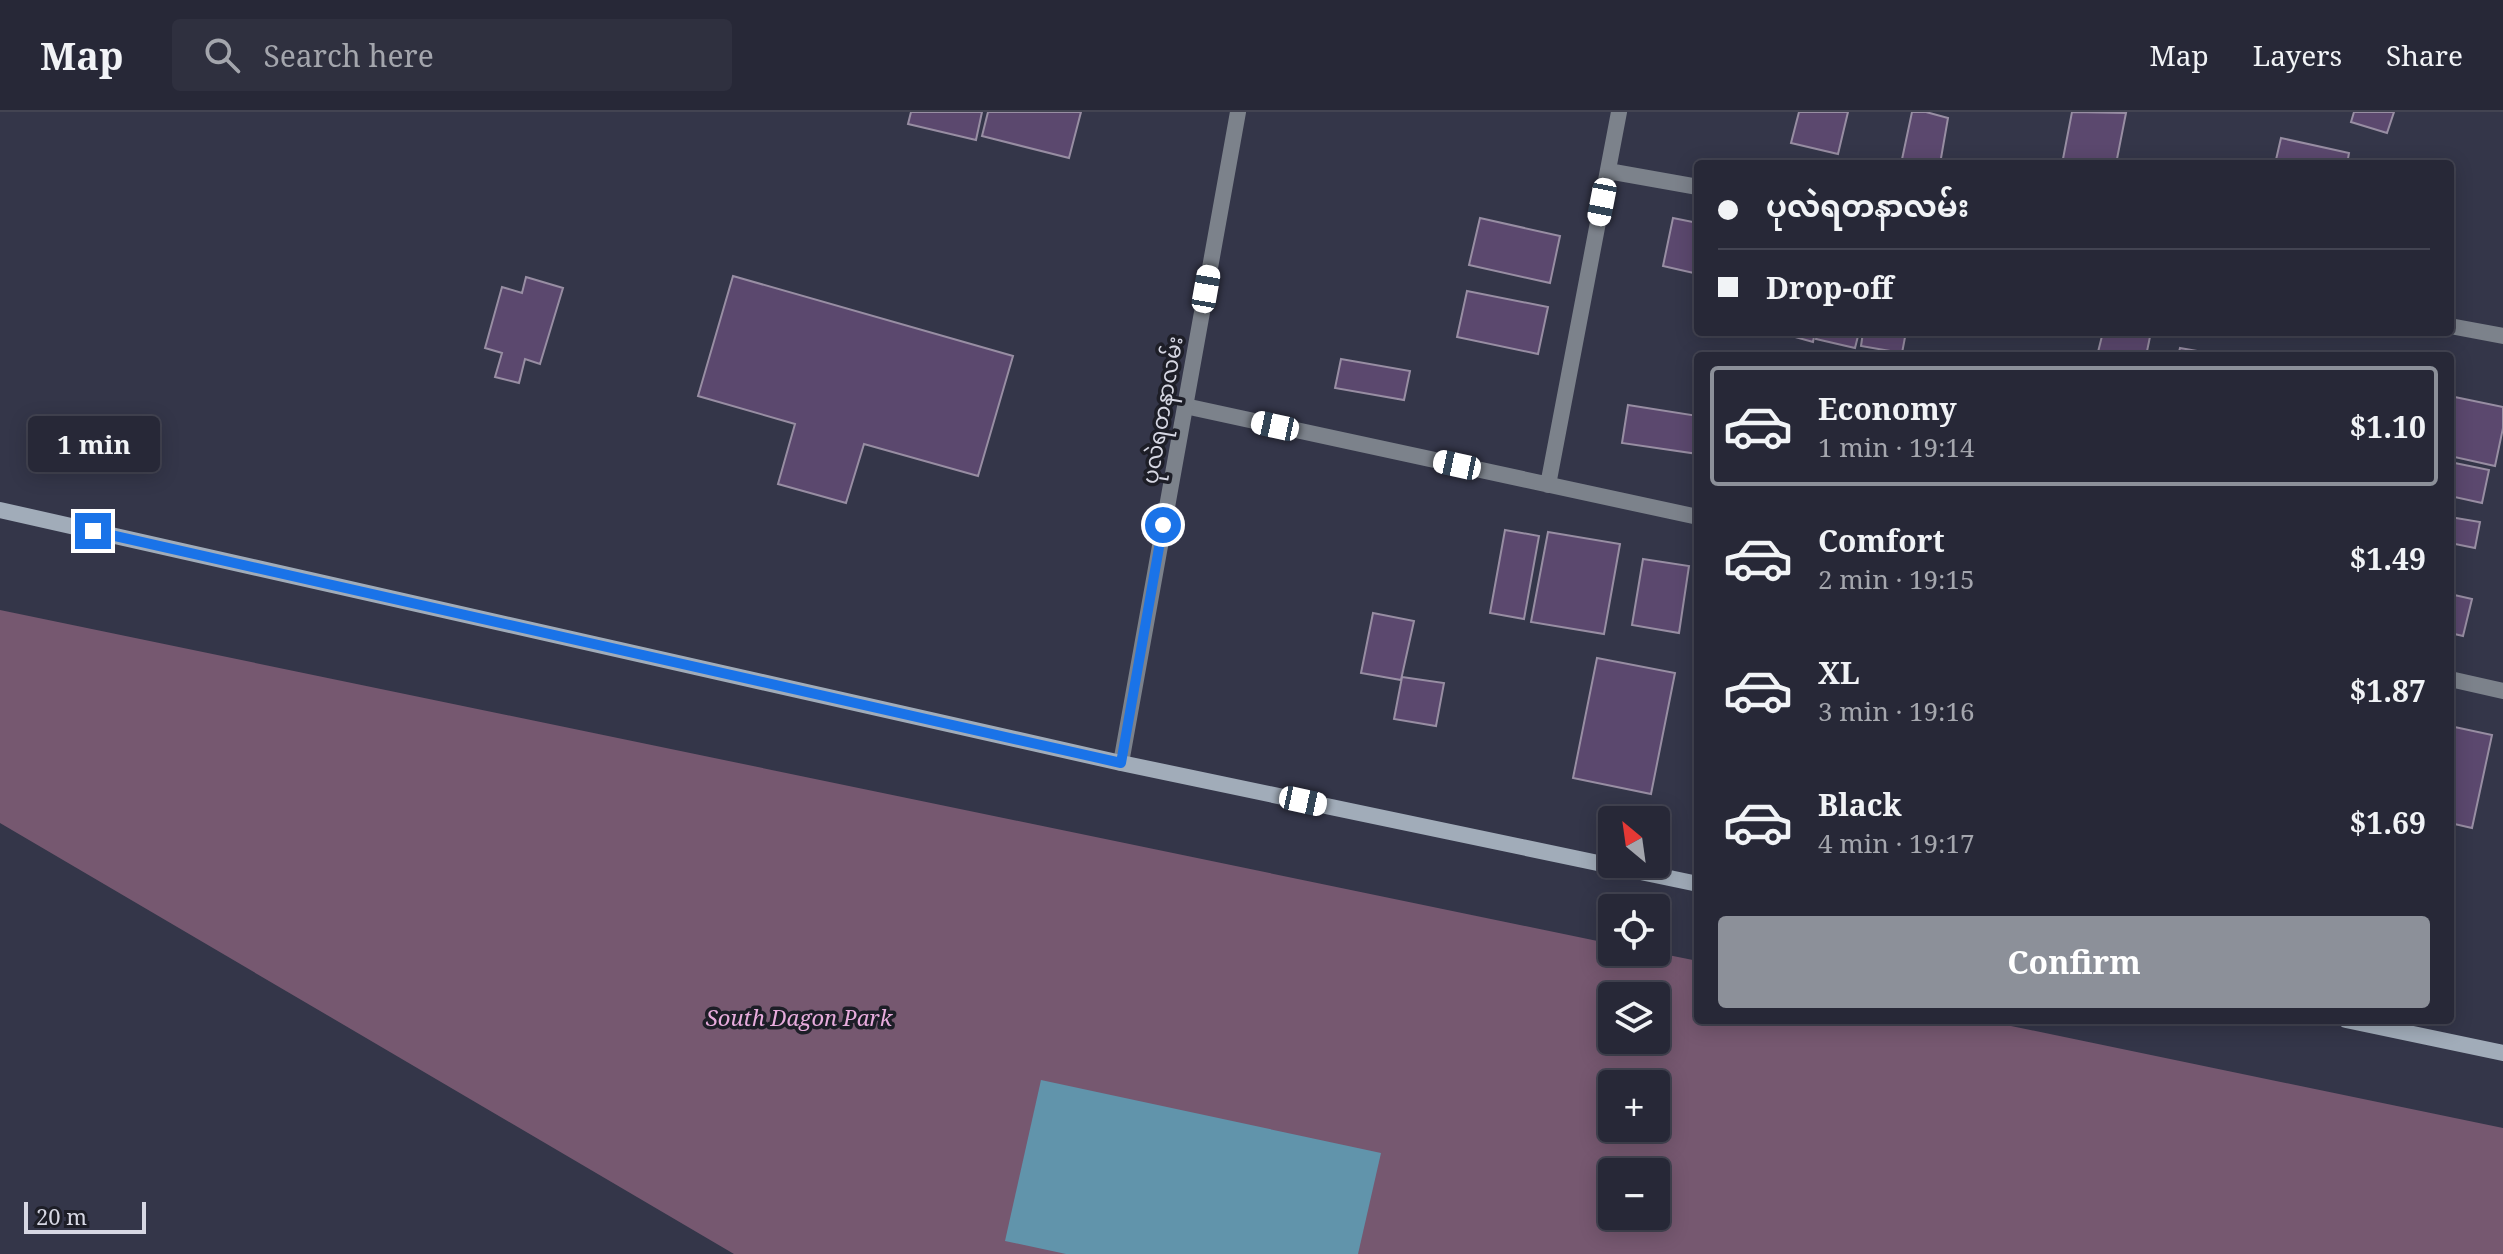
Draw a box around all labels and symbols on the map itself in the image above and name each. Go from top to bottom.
car [1586,176,1618,228]
car [1190,263,1222,315]
street label: ပုလဲရတနာလမ်း [1133,334,1193,487]
car [1249,409,1301,443]
callout: 1 min [27,415,159,471]
car [1431,448,1483,482]
route start [1145,507,1181,543]
route end [75,513,111,549]
car [1277,784,1329,818]
north arrow [1598,806,1670,878]
park label: South Dagon Park [706,1002,894,1032]
scale bar [24,1198,146,1234]

